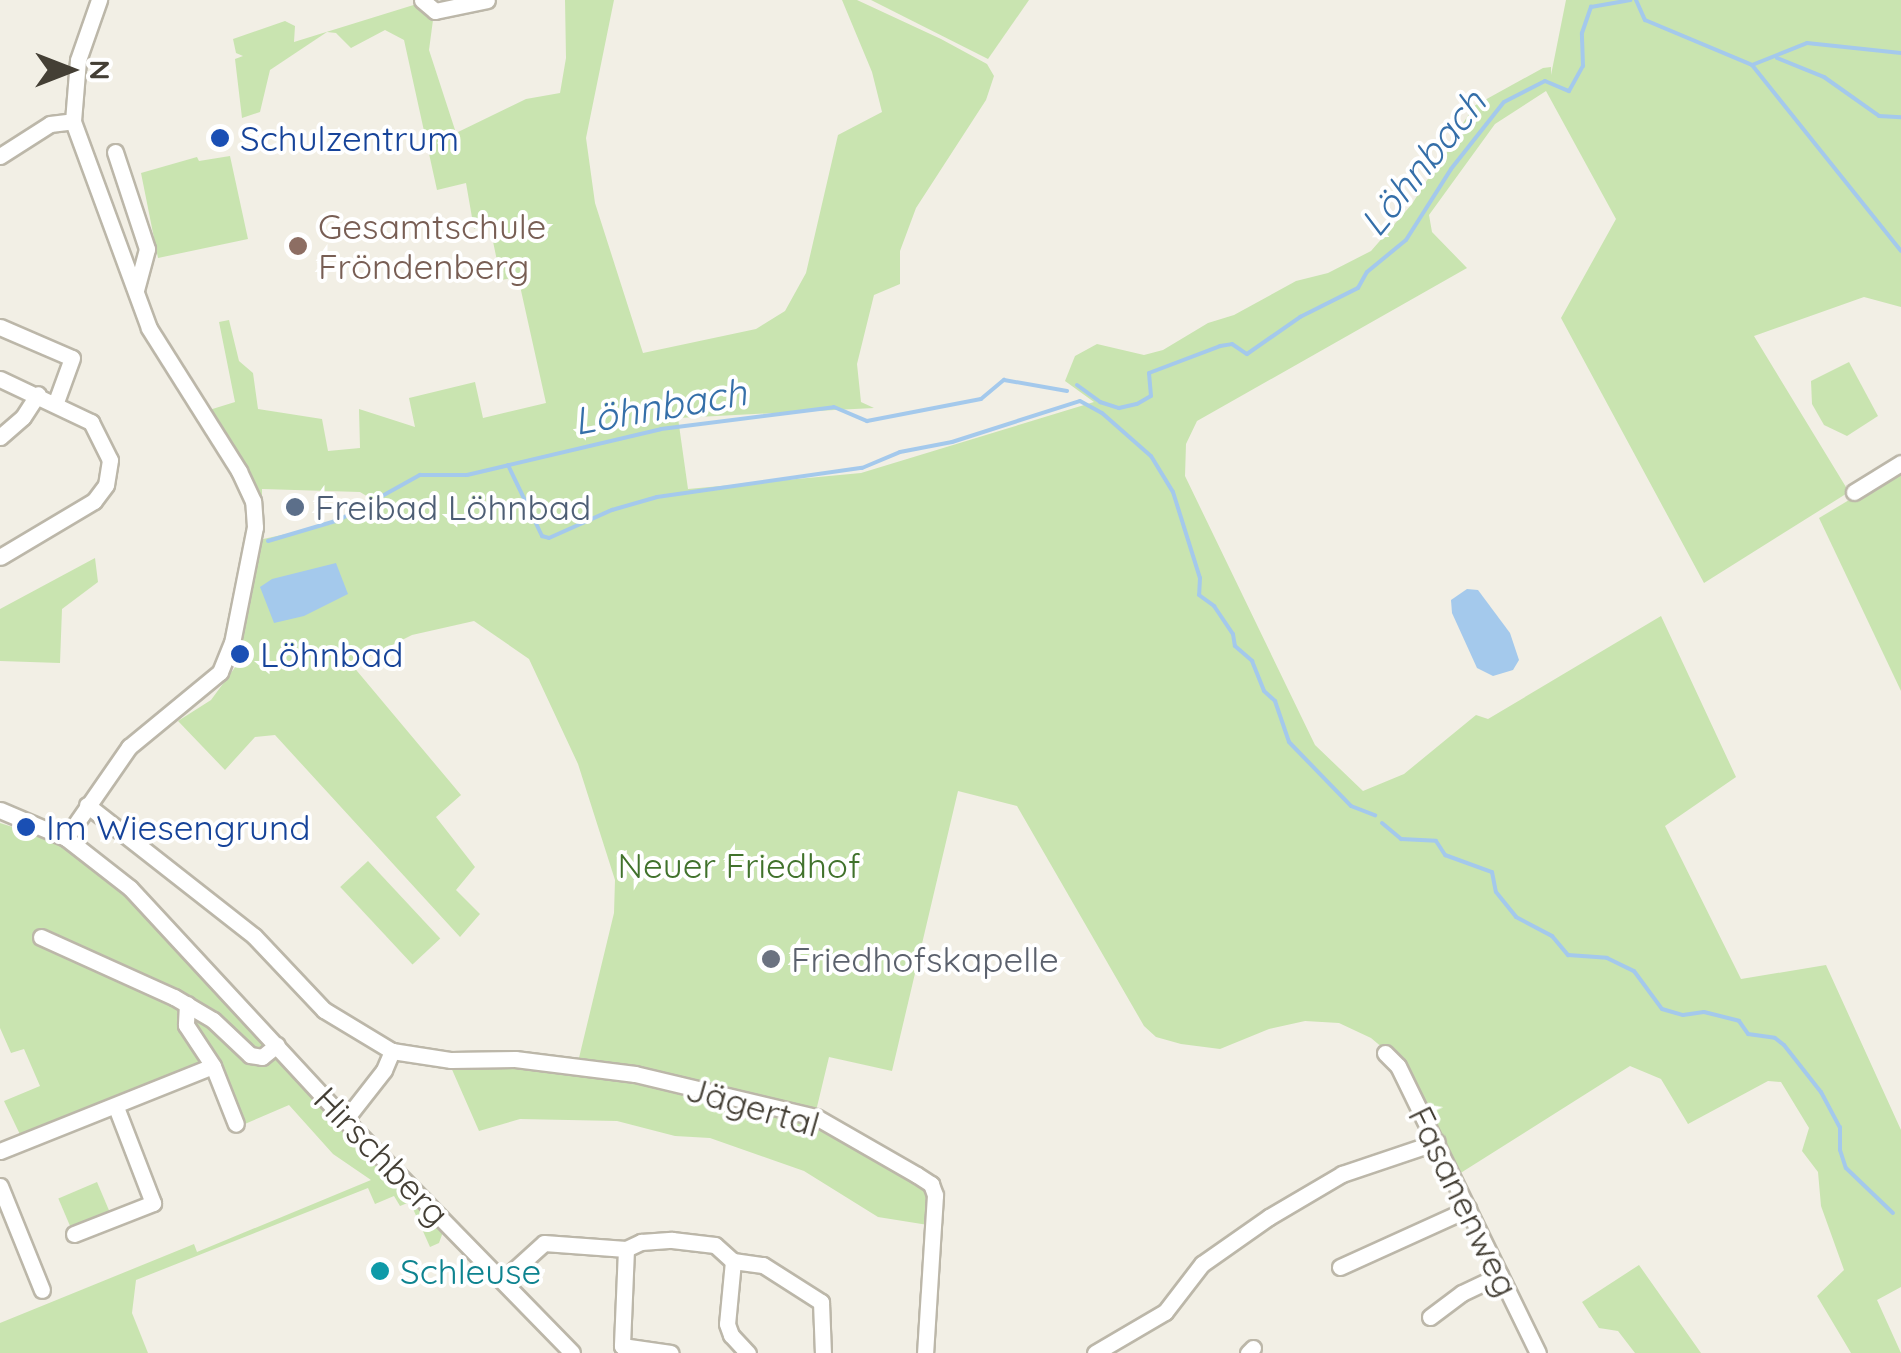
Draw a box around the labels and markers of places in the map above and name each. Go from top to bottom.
place label: Schulzentrum [240,117,459,159]
marker: Schulzentrum [209,127,231,149]
place label: Gesamtschule Fröndenberg [318,205,546,287]
marker: Gesamtschule Fröndenberg [287,235,309,257]
place label: Freibad Löhnbad [315,486,591,528]
marker: Freibad Löhnbad [284,496,306,518]
place label: Löhnbad [260,633,403,675]
marker: Löhnbad [229,643,251,665]
place label: Im Wiesengrund [46,806,310,848]
marker: Im Wiesengrund [15,816,37,838]
place label: Friedhofskapelle [791,938,1059,980]
marker: Friedhofskapelle [760,948,782,970]
place label: Schleuse [400,1250,541,1292]
marker: Schleuse [369,1260,391,1282]

